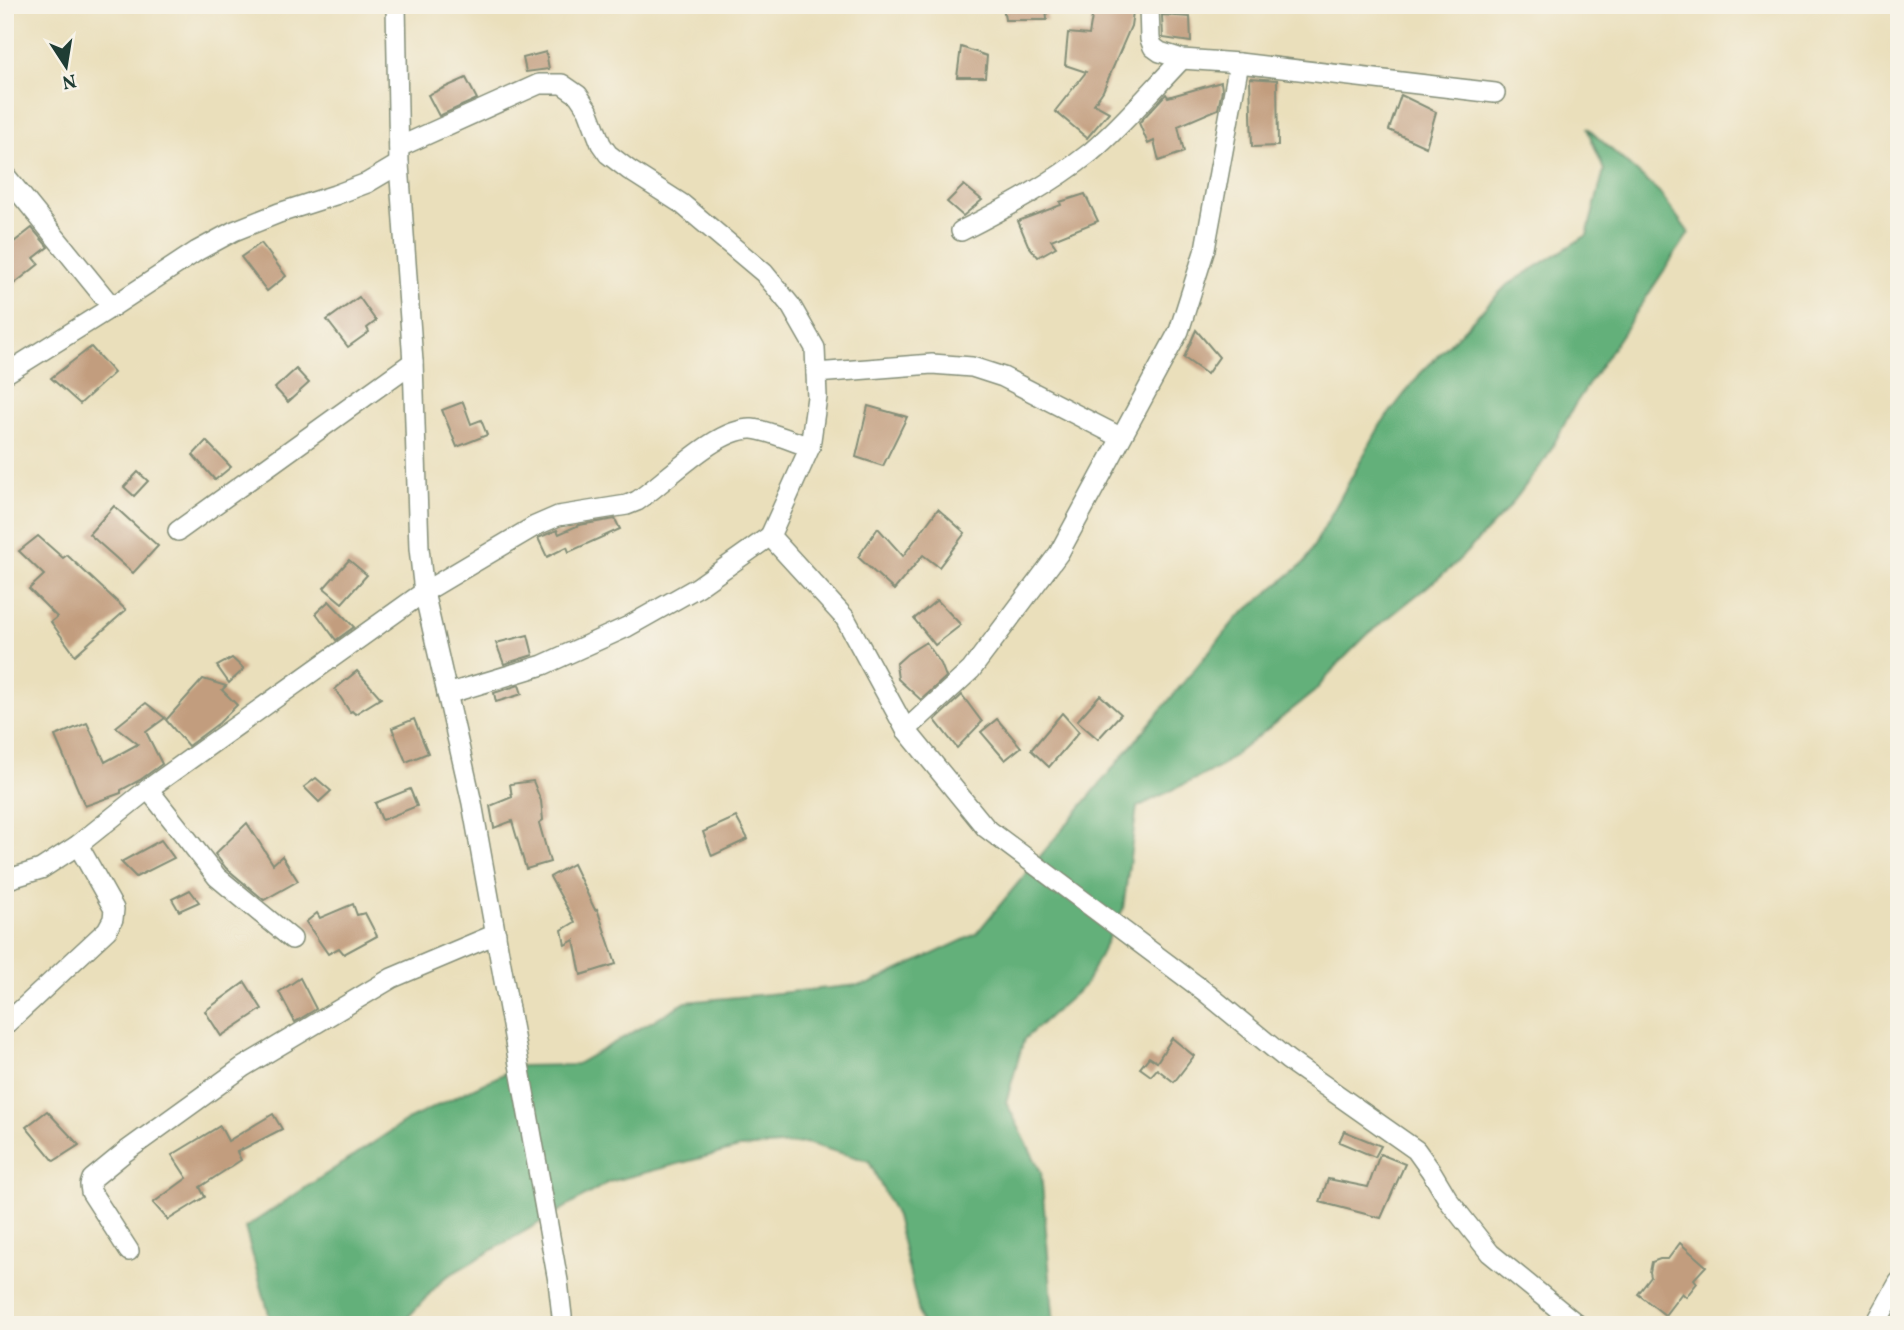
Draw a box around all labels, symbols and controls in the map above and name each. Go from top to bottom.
north arrow [32,32,102,102]
text: N [59,67,79,95]

